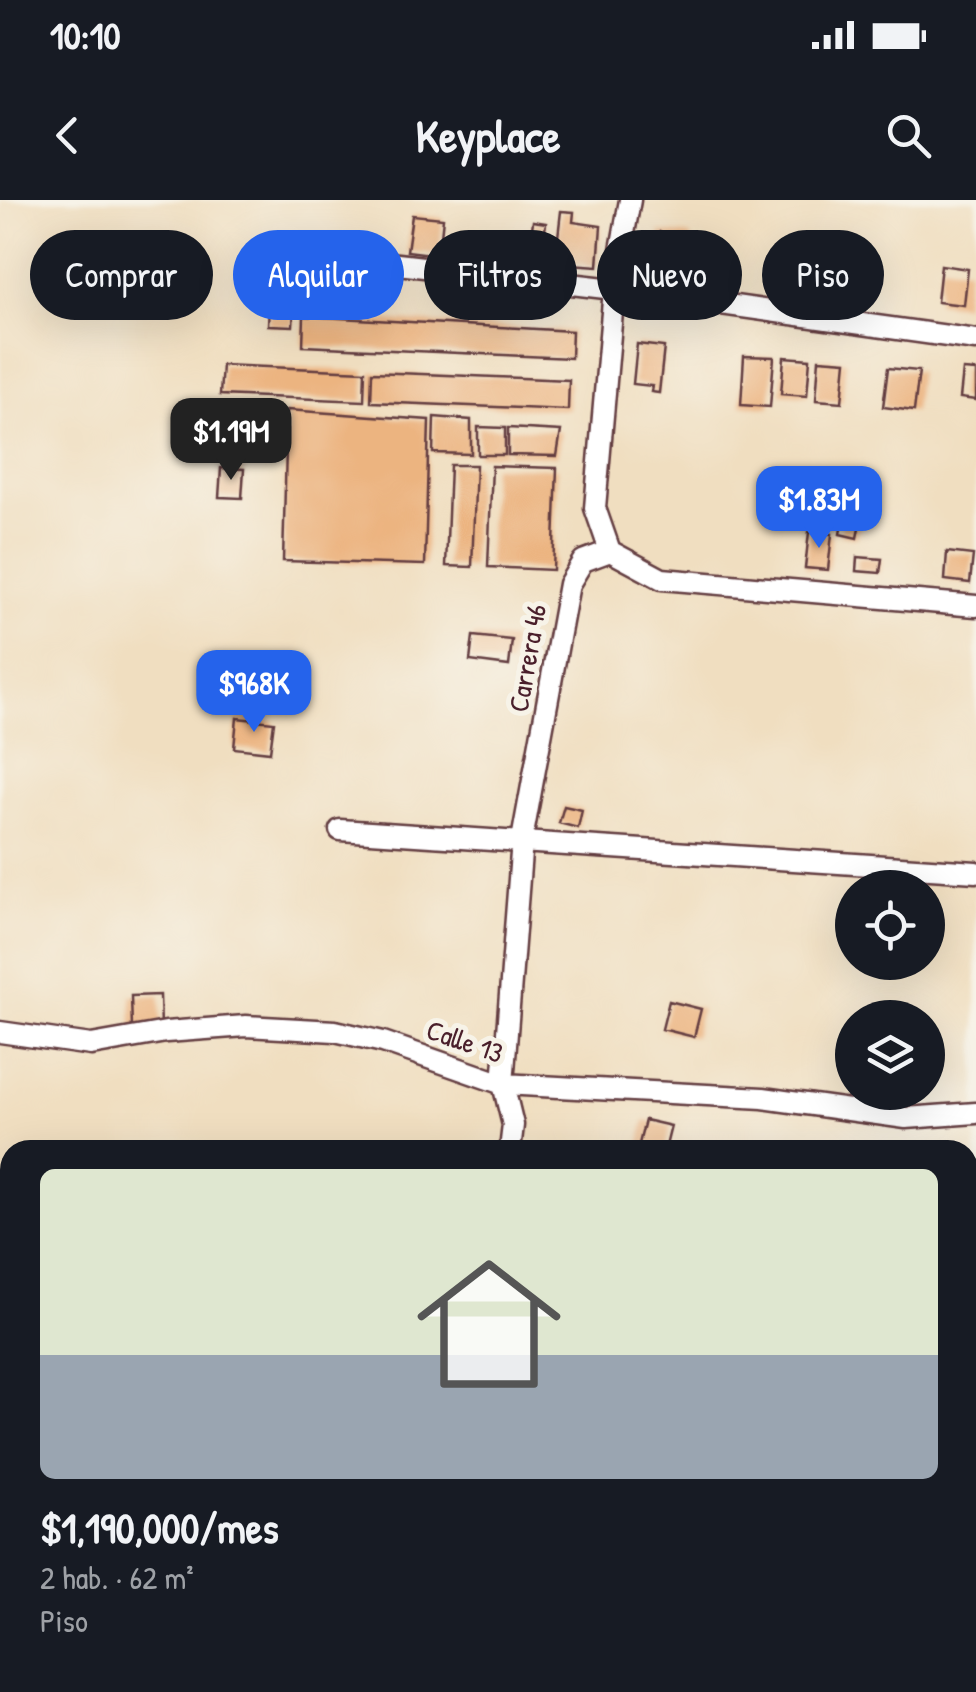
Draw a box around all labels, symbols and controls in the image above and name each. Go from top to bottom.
text: 10:10 [50,9,120,61]
text: Keyplace [416,105,560,166]
icon: back [40,108,95,163]
icon: search [881,108,936,163]
chip: Comprar [30,230,213,320]
chip: Alquilar [233,230,404,320]
chip: Filtros [424,230,577,320]
chip: Nuevo [597,230,742,320]
chip: Piso [762,230,884,320]
pin: $1.19M [150,398,312,483]
text: $1.19M [192,409,270,452]
pin: $1.83M [738,466,900,551]
text: $1.83M [778,477,860,520]
street label: Carrera 46 [499,601,555,715]
pin: $968K [184,650,324,735]
text: $968K [218,661,290,704]
map controls [835,870,945,1110]
button: locate [835,870,945,980]
button: layers [835,1000,945,1110]
street label: Calle 13 [422,1010,508,1072]
icon: home [399,1234,579,1414]
text: $1,190,000/mes [40,1499,279,1556]
text: 2 hab. · 62 m² [40,1556,194,1599]
text: Piso [40,1599,88,1642]

